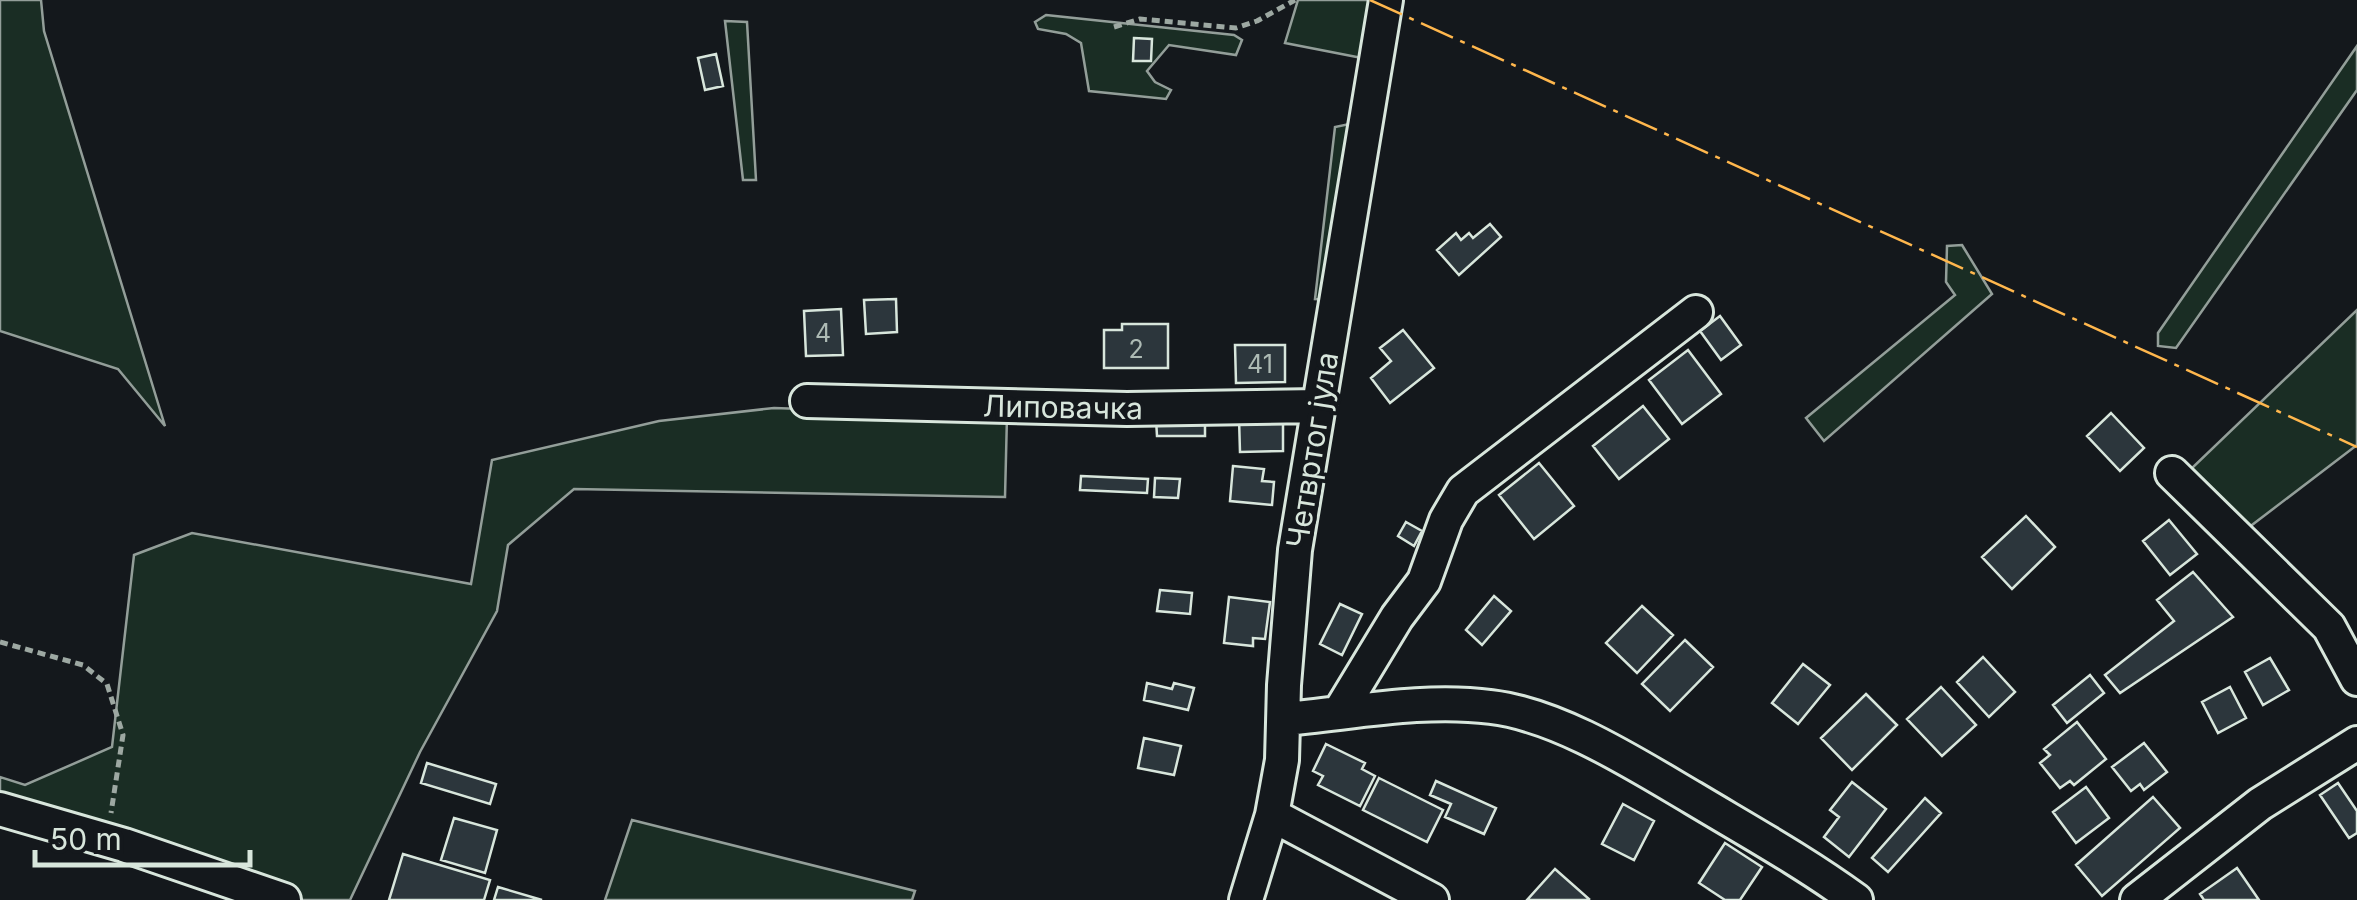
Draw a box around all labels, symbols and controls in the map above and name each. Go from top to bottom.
house number: 4 [815,318,831,348]
house number: 2 [1128,334,1144,364]
house number: 41 [1247,349,1273,379]
street label: Четвртог јула [1279,349,1345,551]
street label: Липовачка [983,388,1143,426]
scale bar [35,805,250,867]
text: 50 m [50,821,122,857]

